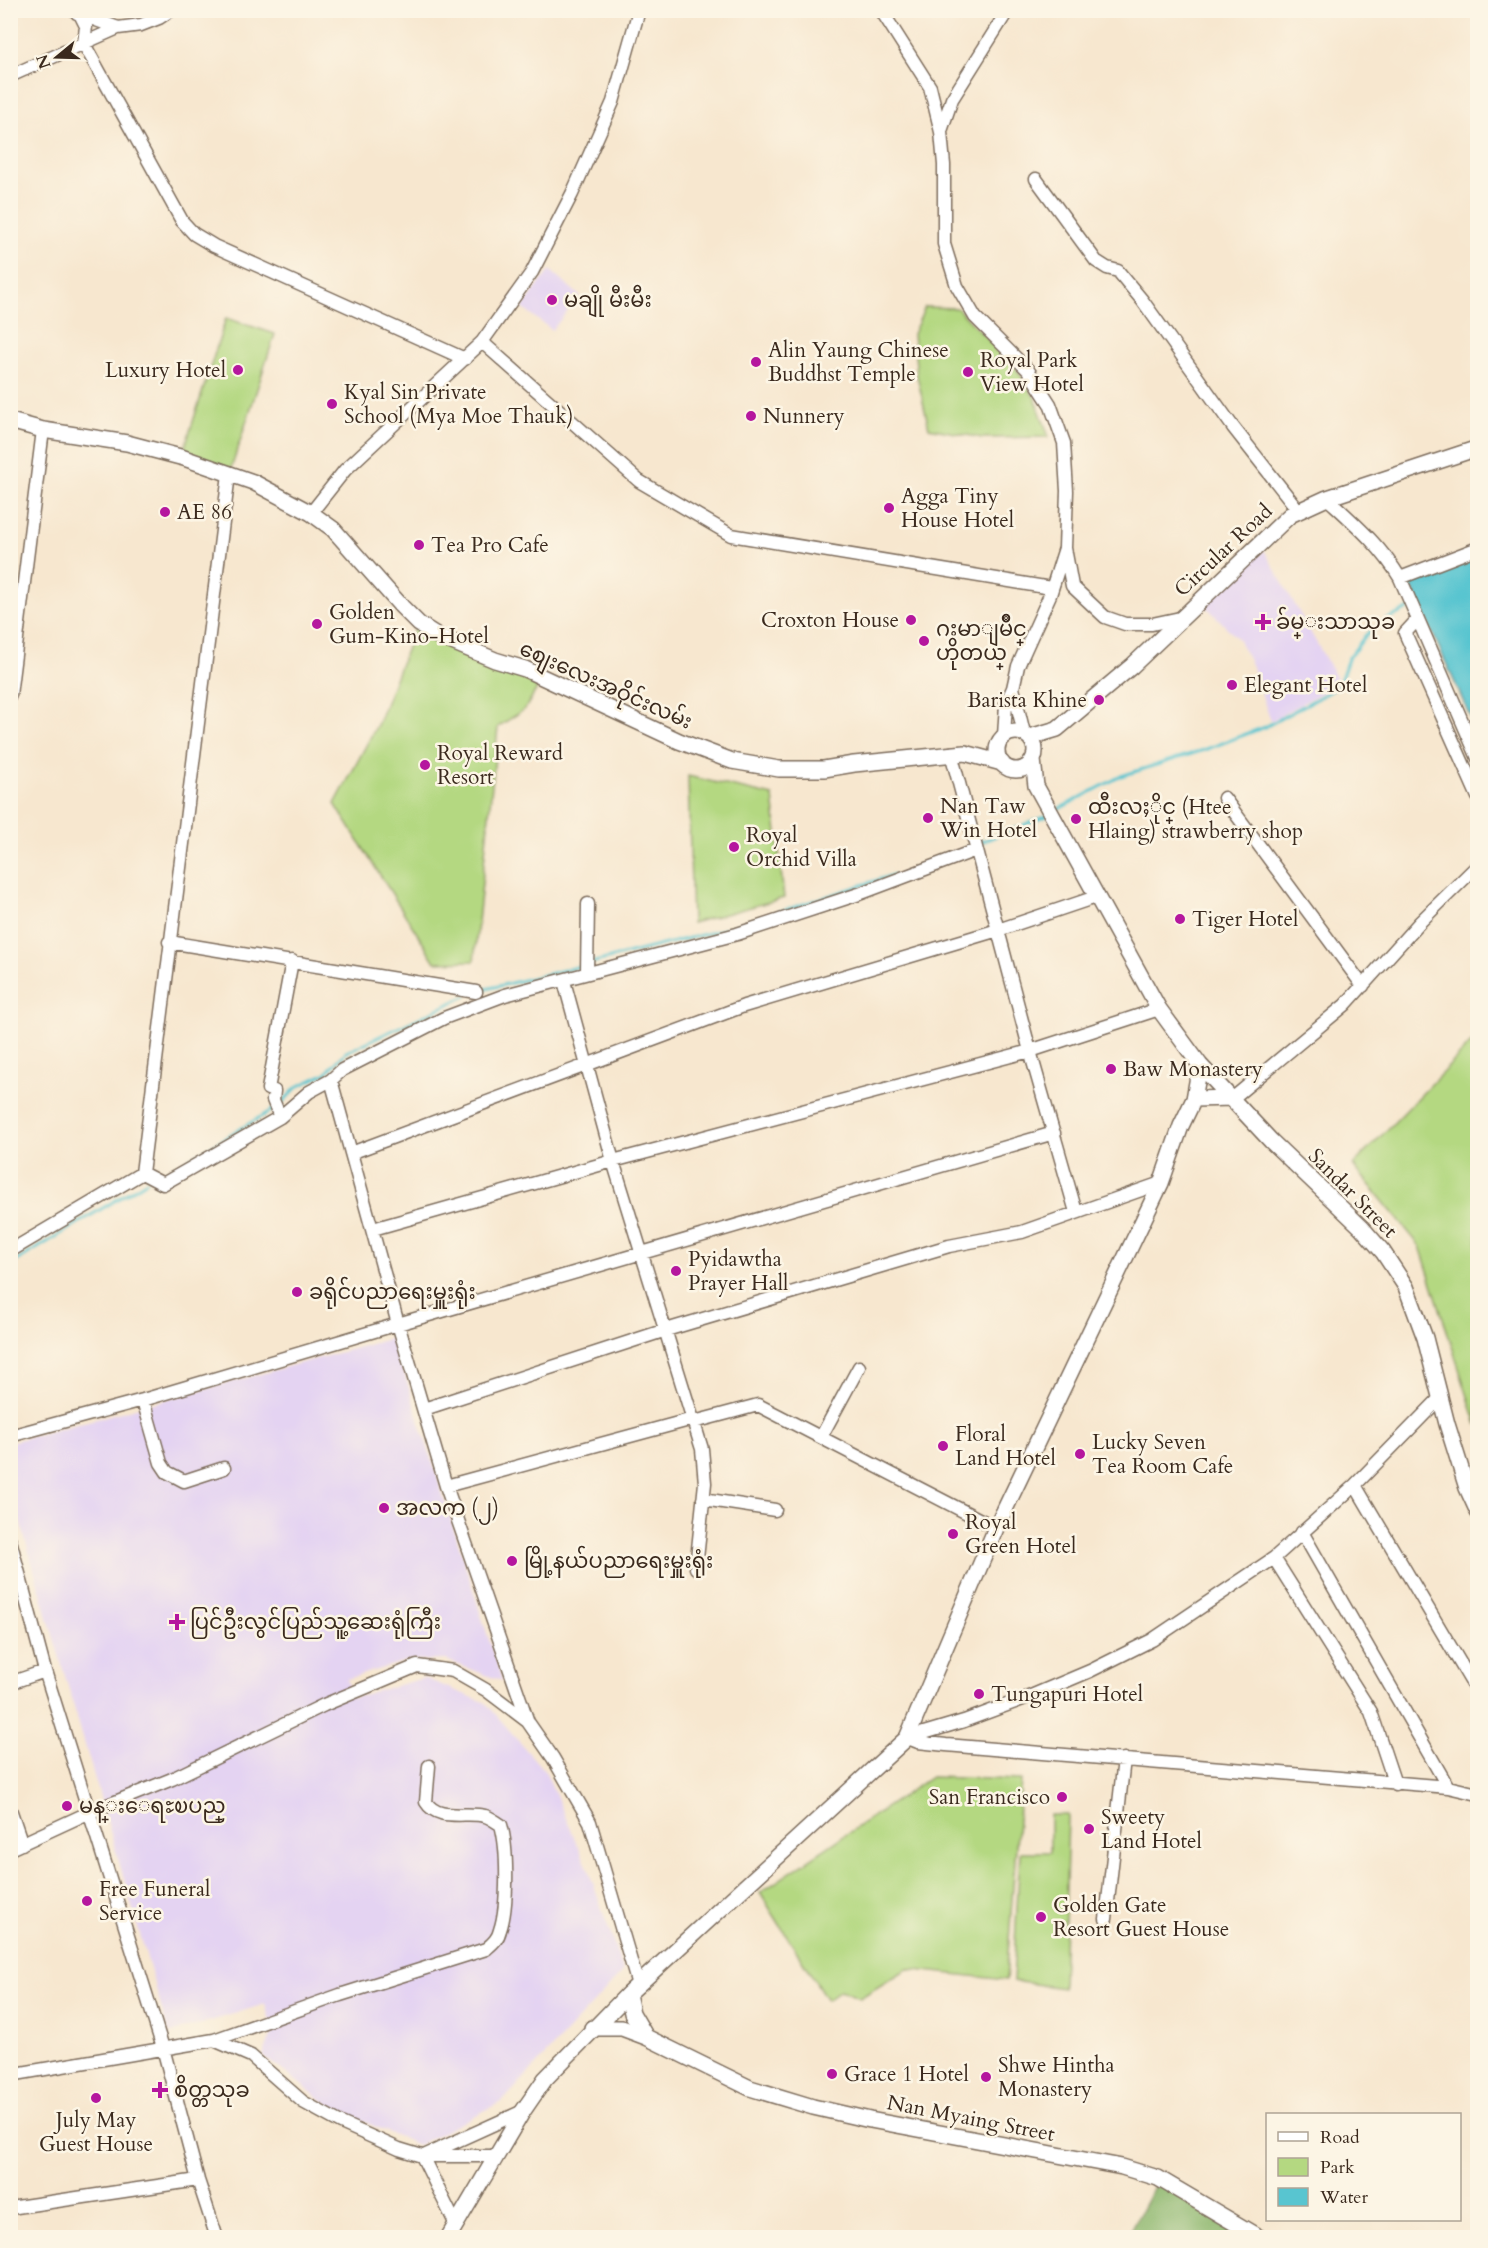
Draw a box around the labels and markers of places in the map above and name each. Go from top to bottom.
place label: မချို မီးမီး [564,284,652,318]
marker: မချို မီးမီး [545,293,559,307]
place label: Alin Yaung Chinese Buddhst Temple [768,336,949,389]
place label: Royal Park View Hotel [980,346,1084,399]
marker: Alin Yaung Chinese Buddhst Temple [749,355,763,369]
place label: Luxury Hotel [105,356,226,385]
marker: Luxury Hotel [231,363,245,377]
marker: Royal Park View Hotel [961,365,975,379]
place label: Kyal Sin Private School (Mya Moe Thauk) [344,378,573,431]
marker: Kyal Sin Private School (Mya Moe Thauk) [325,397,339,411]
place label: Nunnery [763,402,845,431]
marker: Nunnery [744,409,758,423]
place label: Agga Tiny House Hotel [901,482,1014,535]
place label: AE 86 [177,498,232,527]
marker: Agga Tiny House Hotel [882,501,896,515]
marker: AE 86 [158,505,172,519]
place label: Tea Pro Cafe [431,531,549,560]
marker: Tea Pro Cafe [412,538,426,552]
place label: Golden Gum-Kino-Hotel [329,598,489,651]
place label: Croxton House [761,606,899,635]
place label: ခ်မ္းသာသုခ [1276,606,1395,639]
marker: Croxton House [904,613,918,627]
place label: ဂႏမာျမိဳင္ ဟိုတယ္ [936,613,1027,670]
marker: ခ်မ္းသာသုခ [1254,613,1272,631]
marker: Golden Gum-Kino-Hotel [310,617,324,631]
marker: ဂႏမာျမိဳင္ ဟိုတယ္ [917,634,931,648]
place label: Elegant Hotel [1244,671,1367,700]
marker: Elegant Hotel [1225,678,1239,692]
place label: Barista Khine [967,686,1087,715]
marker: Barista Khine [1092,693,1106,707]
place label: Royal Reward Resort [437,739,563,792]
marker: Royal Reward Resort [418,758,432,772]
place label: ထီးလႈိုင္ (Htee Hlaing) strawberry shop [1088,791,1303,846]
place label: Nan Taw Win Hotel [939,792,1037,845]
marker: Nan Taw Win Hotel [921,811,935,825]
marker: ထီးလႈိုင္ (Htee Hlaing) strawberry shop [1069,812,1083,826]
place label: Royal Orchid Villa [746,821,857,874]
marker: Royal Orchid Villa [727,840,741,854]
place label: Tiger Hotel [1192,905,1298,934]
marker: Tiger Hotel [1173,912,1187,926]
place label: Baw Monastery [1123,1055,1263,1084]
marker: Baw Monastery [1104,1062,1118,1076]
place label: Pyidawtha Prayer Hall [688,1245,788,1298]
marker: Pyidawtha Prayer Hall [669,1264,683,1278]
place label: ခရိုင်ပညာရေးမှူးရုံး [309,1276,476,1309]
marker: ခရိုင်ပညာရေးမှူးရုံး [290,1285,304,1299]
place label: Floral Land Hotel [955,1420,1056,1473]
place label: Lucky Seven Tea Room Cafe [1092,1428,1233,1481]
marker: Floral Land Hotel [936,1439,950,1453]
marker: Lucky Seven Tea Room Cafe [1073,1447,1087,1461]
place label: အလက (၂) [396,1494,499,1525]
marker: အလက (၂) [377,1501,391,1515]
place label: Royal Green Hotel [965,1508,1076,1561]
marker: Royal Green Hotel [946,1527,960,1541]
place label: မြို့နယ်ပညာရေးမှူးရုံး [524,1545,713,1578]
marker: မြို့နယ်ပညာရေးမှူးရုံး [505,1554,519,1568]
place label: ပြင်ဦးလွင်ပြည်သူ့ဆေးရုံကြီး [190,1606,441,1639]
marker: ပြင်ဦးလွင်ပြည်သူ့ဆေးရုံကြီး [168,1613,186,1631]
place label: Tungapuri Hotel [991,1680,1143,1709]
marker: Tungapuri Hotel [972,1687,986,1701]
place label: San Francisco [929,1783,1050,1812]
marker: San Francisco [1055,1790,1069,1804]
place label: မန္းေရႊၿပည္ [79,1792,226,1823]
marker: မန္းေရႊၿပည္ [60,1799,74,1813]
place label: Sweety Land Hotel [1101,1803,1202,1856]
marker: Sweety Land Hotel [1082,1822,1096,1836]
place label: Free Funeral Service [99,1875,210,1928]
place label: Golden Gate Resort Guest House [1053,1891,1229,1944]
marker: Free Funeral Service [80,1894,94,1908]
marker: Golden Gate Resort Guest House [1034,1910,1048,1924]
place label: Shwe Hintha Monastery [998,2051,1115,2104]
place label: Grace 1 Hotel [844,2060,969,2089]
marker: Grace 1 Hotel [825,2067,839,2081]
marker: Shwe Hintha Monastery [979,2070,993,2084]
place label: စိတ္တသုခ [174,2074,250,2107]
marker: စိတ္တသုခ [151,2081,169,2099]
marker: July May Guest House [89,2091,103,2105]
place label: July May Guest House [39,2106,153,2159]

